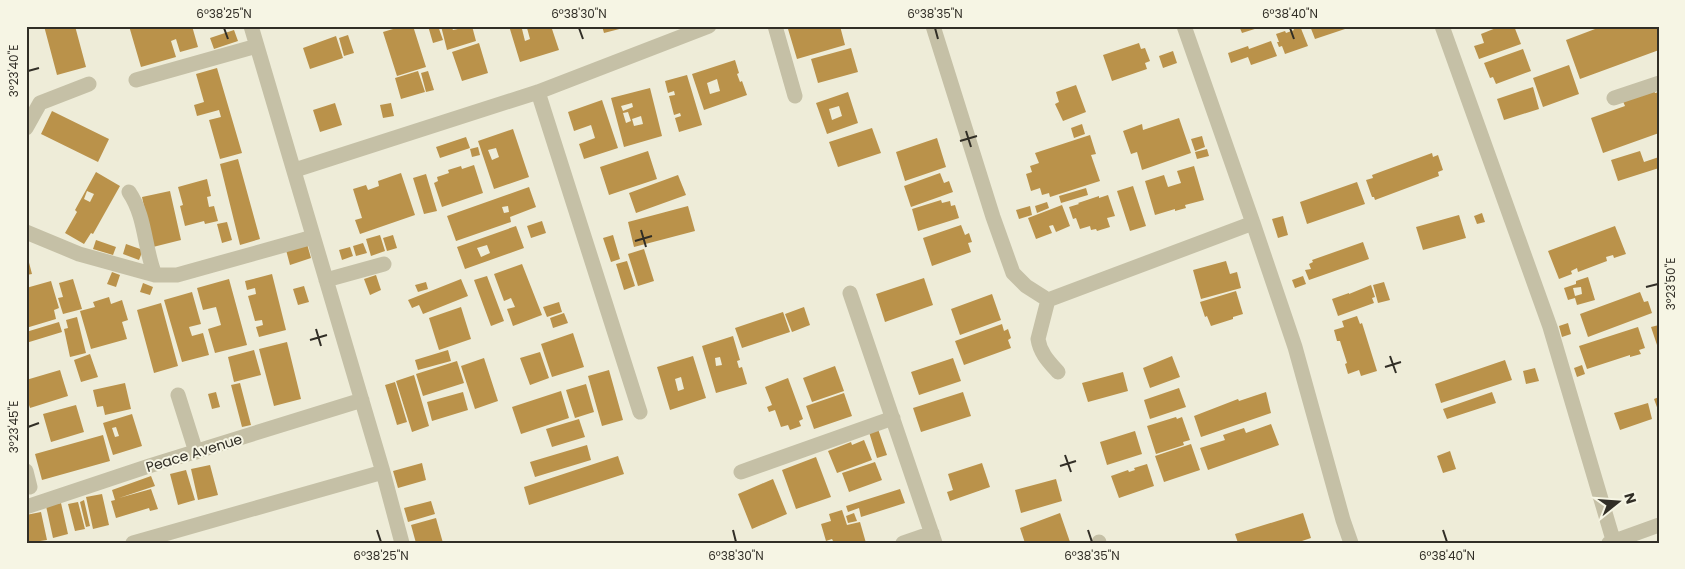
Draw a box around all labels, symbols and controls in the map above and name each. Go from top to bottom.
text: 6°38'25"N [196,5,252,22]
text: 6°38'30"N [551,5,607,22]
text: 6°38'35"N [907,5,963,22]
text: 6°38'40"N [1262,5,1318,22]
text: 3°23'40"E [5,45,22,97]
text: 3°23'50"E [1662,258,1679,310]
text: 3°23'45"E [5,401,22,453]
street label: Peace Avenue [143,429,245,477]
north arrow [1592,476,1642,526]
text: N [1619,490,1642,506]
text: 6°38'25"N [353,547,409,564]
text: 6°38'30"N [708,547,764,564]
text: 6°38'35"N [1064,547,1120,564]
text: 6°38'40"N [1419,547,1475,564]

